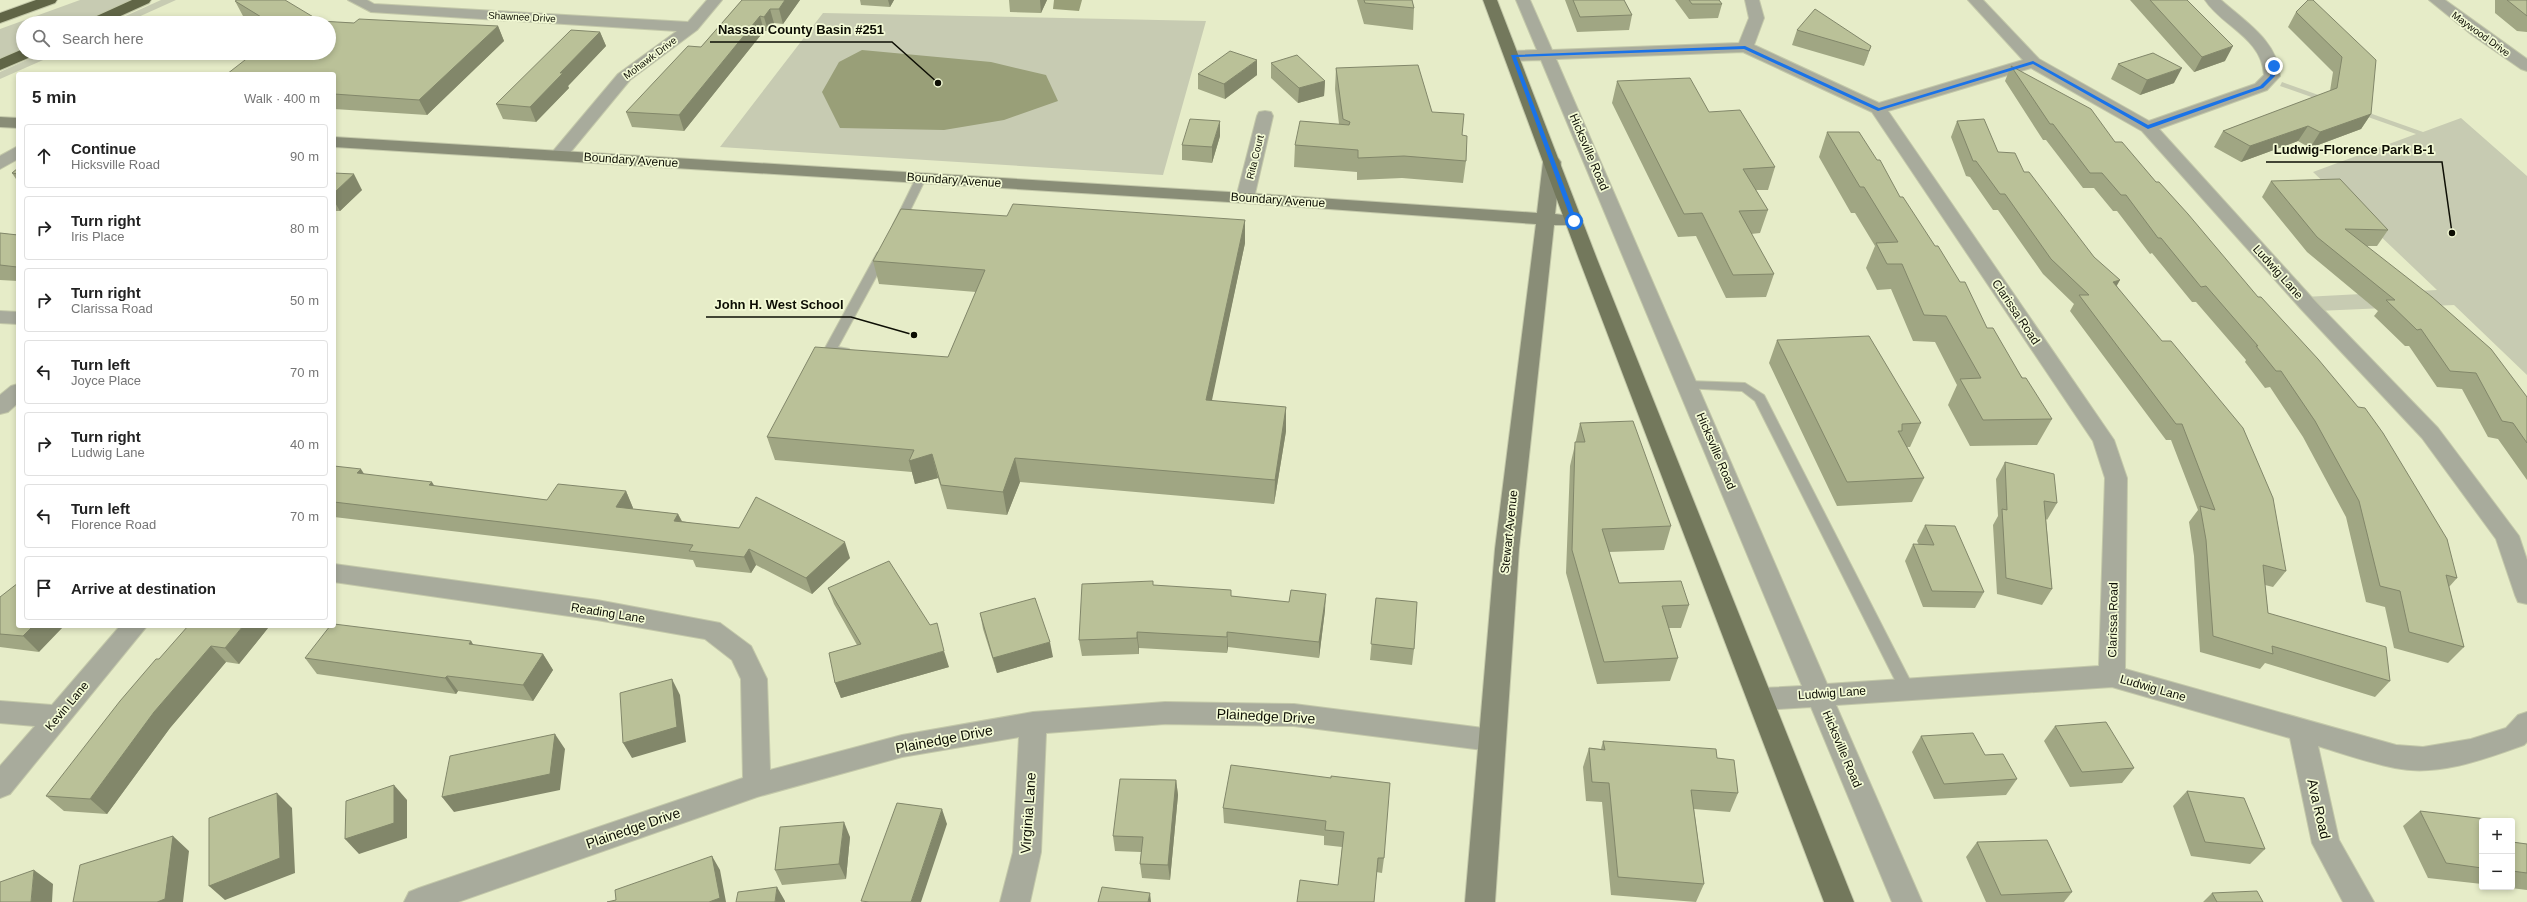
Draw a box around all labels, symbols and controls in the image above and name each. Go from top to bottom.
street label: Maywood Drive [2450,9,2512,59]
street label: Shawnee Drive [488,10,557,24]
search box [16,16,336,60]
callout: Nassau County Basin #251 [710,17,892,42]
text: Nassau County Basin #251 [718,22,884,37]
icon: search [30,27,52,49]
text: Search here [62,30,144,47]
street label: Mohawk Drive [621,34,679,81]
route end [2265,57,2283,75]
text: 5 min [32,88,76,107]
text: Walk · 400 m [244,91,320,106]
street label: Hicksville Road [1567,112,1611,192]
street label: Rita Court [1244,134,1266,180]
callout: Ludwig-Florence Park B-1 [2266,137,2442,162]
text: Continue [71,140,136,157]
text: Ludwig-Florence Park B-1 [2274,142,2434,157]
icon: ahead [33,145,55,167]
text: 90 m [290,149,319,164]
street label: Boundary Avenue [583,150,679,170]
text: Hicksville Road [71,157,160,172]
street label: Boundary Avenue [906,170,1002,190]
street label: Boundary Avenue [1230,190,1326,210]
text: Turn right [71,212,141,229]
route start [1565,212,1583,230]
icon: right [33,217,55,239]
text: 80 m [290,221,319,236]
text: Iris Place [71,229,124,244]
street label: Ludwig Lane [2250,242,2306,302]
street label: Clarissa Road [1989,277,2043,347]
text: Turn right [71,284,141,301]
icon: right [33,289,55,311]
callout: John H. West School [706,292,851,317]
text: 50 m [290,293,319,308]
text: John H. West School [714,297,844,312]
text: Clarissa Road [71,301,153,316]
text: Turn left [71,356,130,373]
icon: left [33,361,55,383]
text: 70 m [290,365,319,380]
text: Joyce Place [71,373,141,388]
street label: Hicksville Road [1694,411,1738,491]
text: Turn right [71,428,141,445]
icon: right [33,433,55,455]
text: 40 m [290,437,319,452]
text: Ludwig Lane [71,445,145,460]
street label: Stewart Avenue [1498,489,1520,574]
text: Turn left [71,500,130,517]
icon: left [33,505,55,527]
text: 70 m [290,509,319,524]
text: Florence Road [71,517,156,532]
icon: arrive [33,577,55,599]
text: Arrive at destination [71,580,216,597]
street label: Clarissa Road [2105,582,2121,658]
street label: Reading Lane [570,600,646,626]
street label: Ludwig Lane [2118,672,2188,704]
street label: Kevin Lane [42,678,92,733]
street label: Ludwig Lane [1798,684,1867,702]
street label: Plainedge Drive [1216,705,1316,727]
street label: Hicksville Road [1820,709,1864,789]
street label: Plainedge Drive [894,722,994,756]
street label: Virginia Lane [1017,772,1039,854]
street label: Ava Road [2304,777,2334,841]
street label: Plainedge Drive [584,804,683,852]
map controls [2479,818,2515,890]
button: + [2479,818,2515,854]
button: − [2479,854,2515,890]

